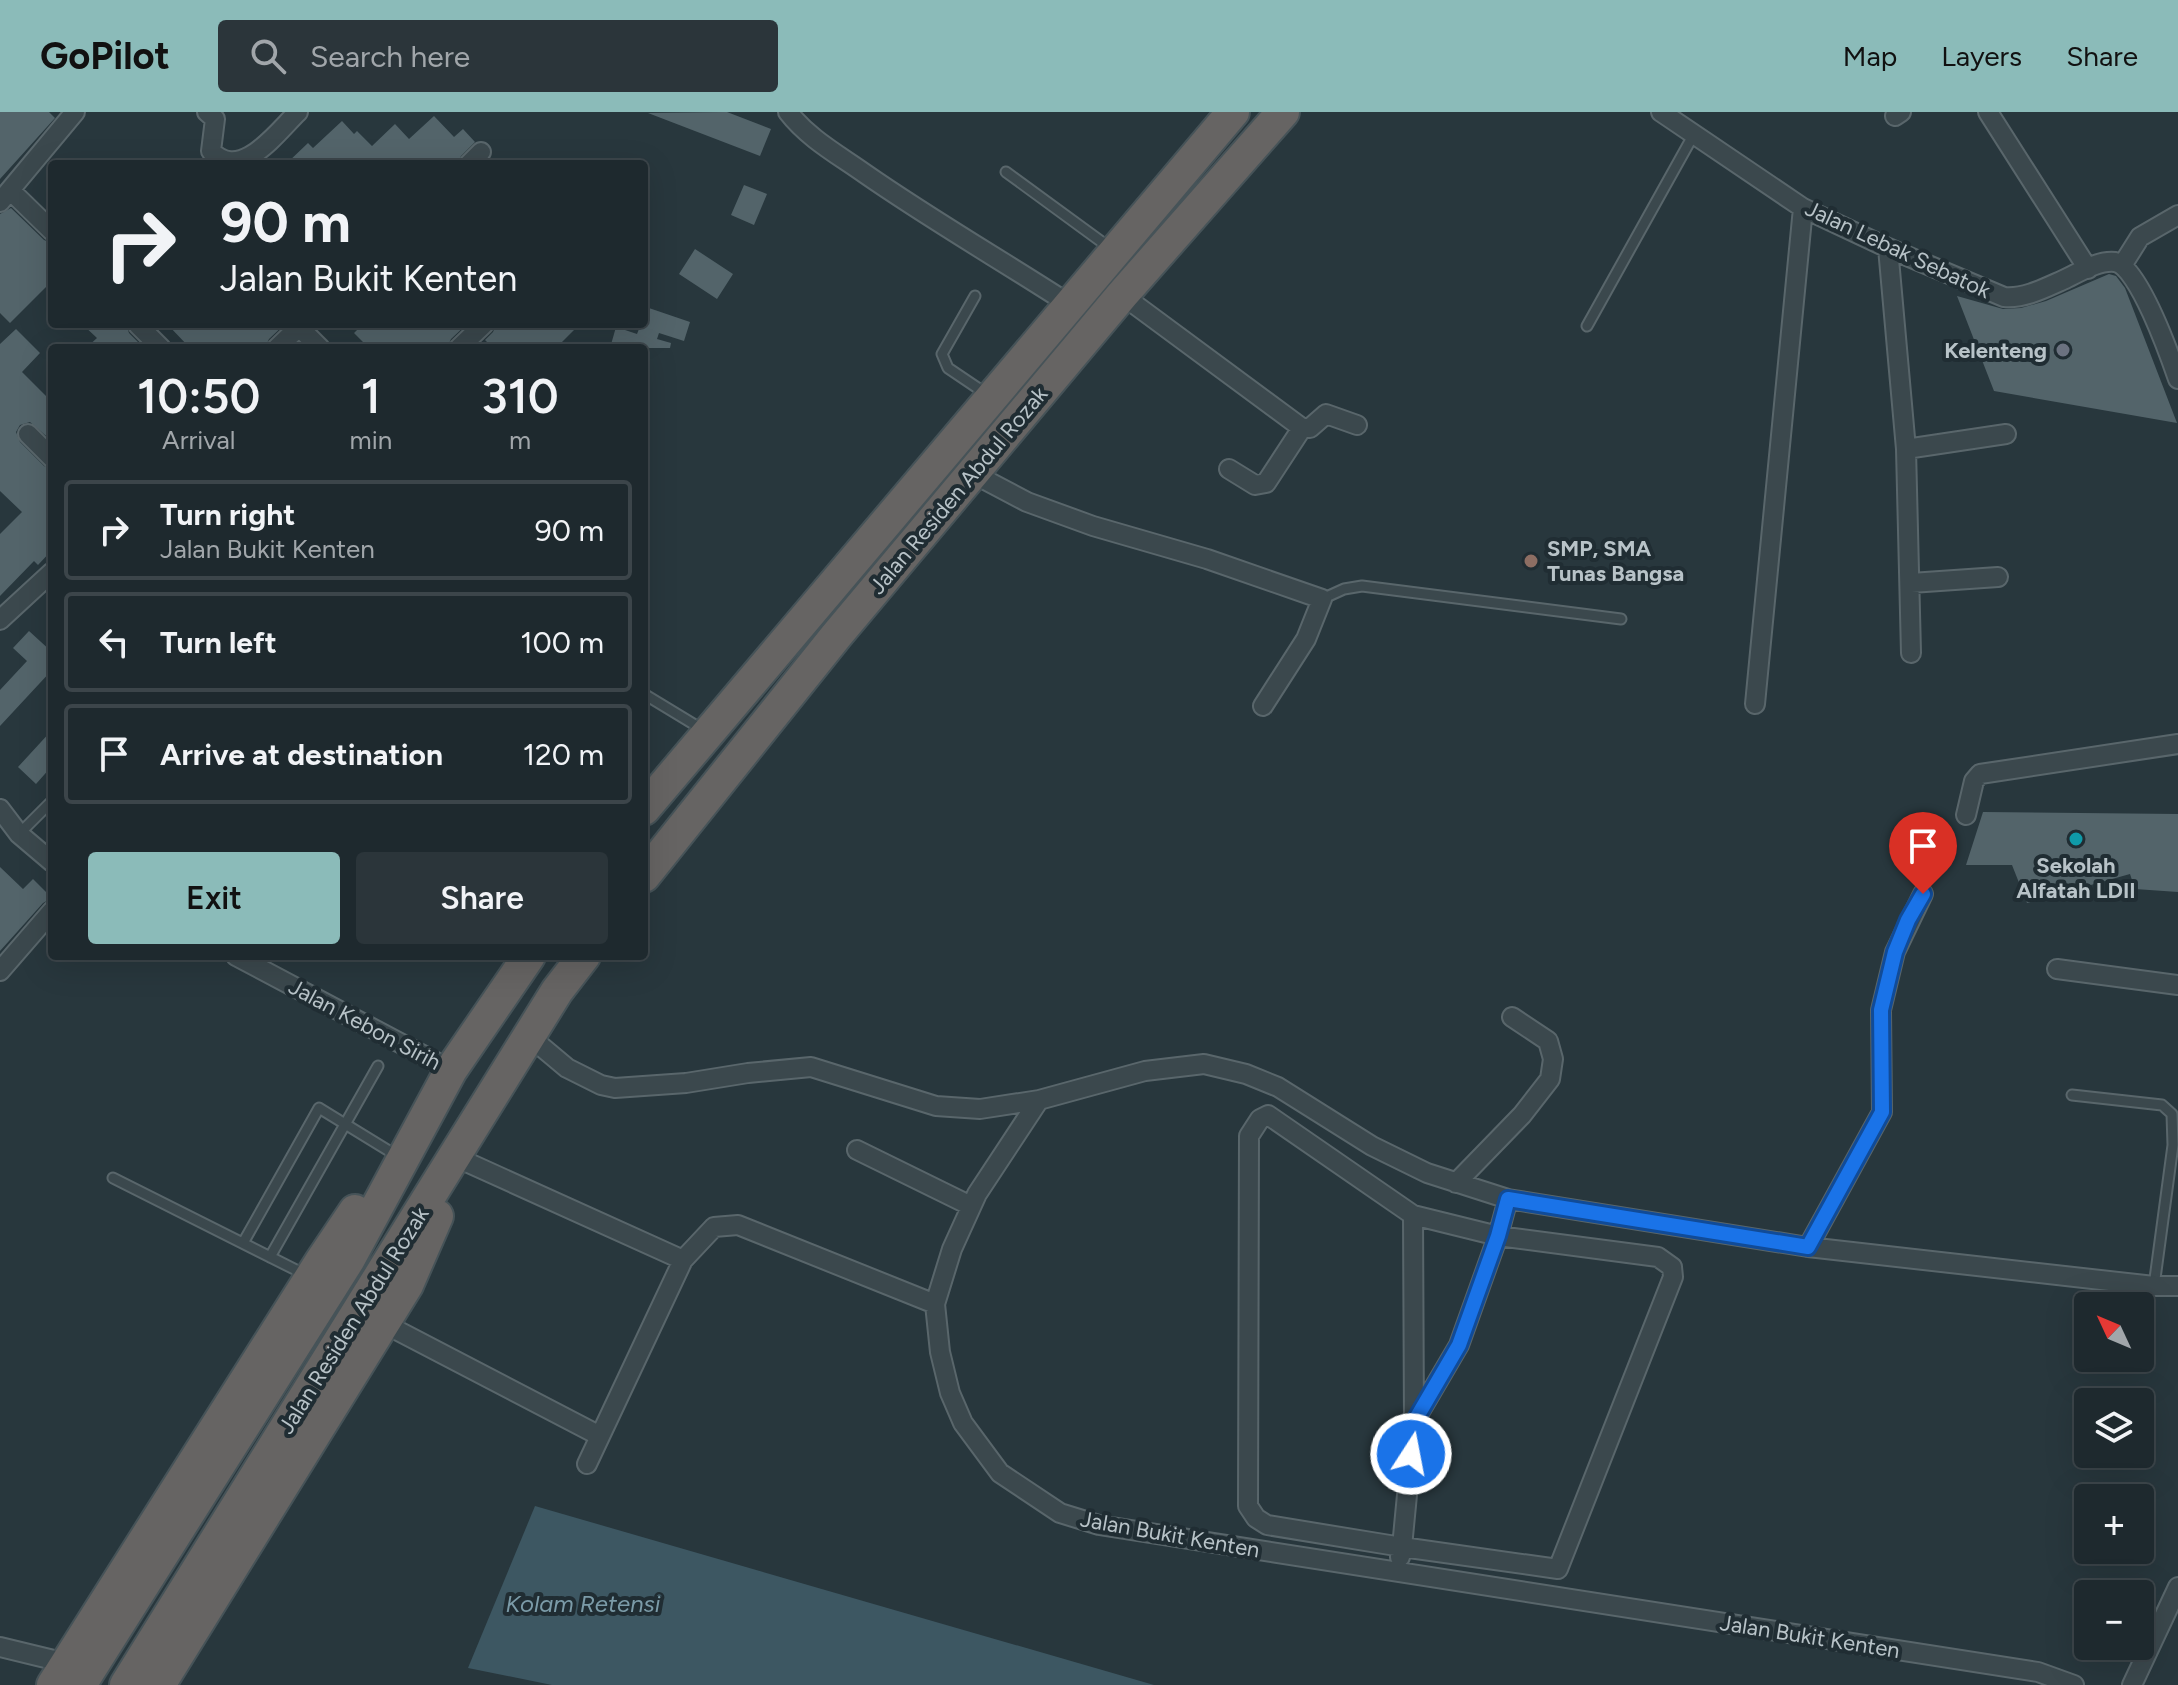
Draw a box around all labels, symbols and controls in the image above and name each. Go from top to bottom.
search box [218,20,778,92]
text: GoPilot [40,33,170,79]
icon: search [246,34,290,78]
text: Search here [310,38,470,75]
text: Map [1843,39,1897,73]
text: Layers [1941,39,2022,73]
text: Share [2066,39,2138,73]
text: 90 m [220,189,351,256]
icon: right [88,192,192,296]
street label: Jalan Lebak Sebatok [1801,195,1995,304]
text: Jalan Bukit Kenten [220,257,517,300]
place label: Kelenteng [1944,337,2047,364]
marker: Kelenteng [2054,341,2072,359]
text: 10:50 [137,367,260,425]
text: 1 [361,367,381,425]
text: 310 [481,367,559,425]
street label: Jalan Residen Abdul Rozak [864,381,1053,600]
text: Arrival [162,424,235,456]
text: min [350,424,392,456]
text: m [509,424,531,456]
text: Turn right [160,496,295,533]
icon: right [92,508,136,552]
text: 90 m [535,512,604,549]
text: Jalan Bukit Kenten [160,533,375,565]
place label: SMP, SMA Tunas Bangsa [1547,535,1684,587]
marker: SMP, SMA Tunas Bangsa [1522,552,1540,570]
icon: left [92,620,136,664]
text: Turn left [160,624,277,661]
text: 100 m [520,624,604,661]
icon: arrive [92,732,136,776]
text: Arrive at destination [160,736,443,773]
text: 120 m [523,736,604,773]
pin [1889,812,1957,894]
icon: arrive [1901,824,1945,868]
marker: Sekolah Alfatah LDII [2067,830,2085,848]
button: Exit [88,852,340,944]
button: Share [356,852,608,944]
place label: Sekolah Alfatah LDII [2016,852,2136,904]
street label: Jalan Kebon Sirih [284,973,445,1076]
street label: Jalan Residen Abdul Rozak [272,1202,435,1439]
north arrow [2074,1292,2154,1372]
map controls [2074,1292,2154,1660]
button: layers [2074,1388,2154,1468]
position arrow [1369,1412,1453,1496]
button: + [2074,1484,2154,1564]
street label: Jalan Bukit Kenten [1078,1505,1262,1564]
button: − [2074,1580,2154,1660]
water label: Kolam Retensi [506,1589,661,1618]
street label: Jalan Bukit Kenten [1718,1609,1902,1664]

